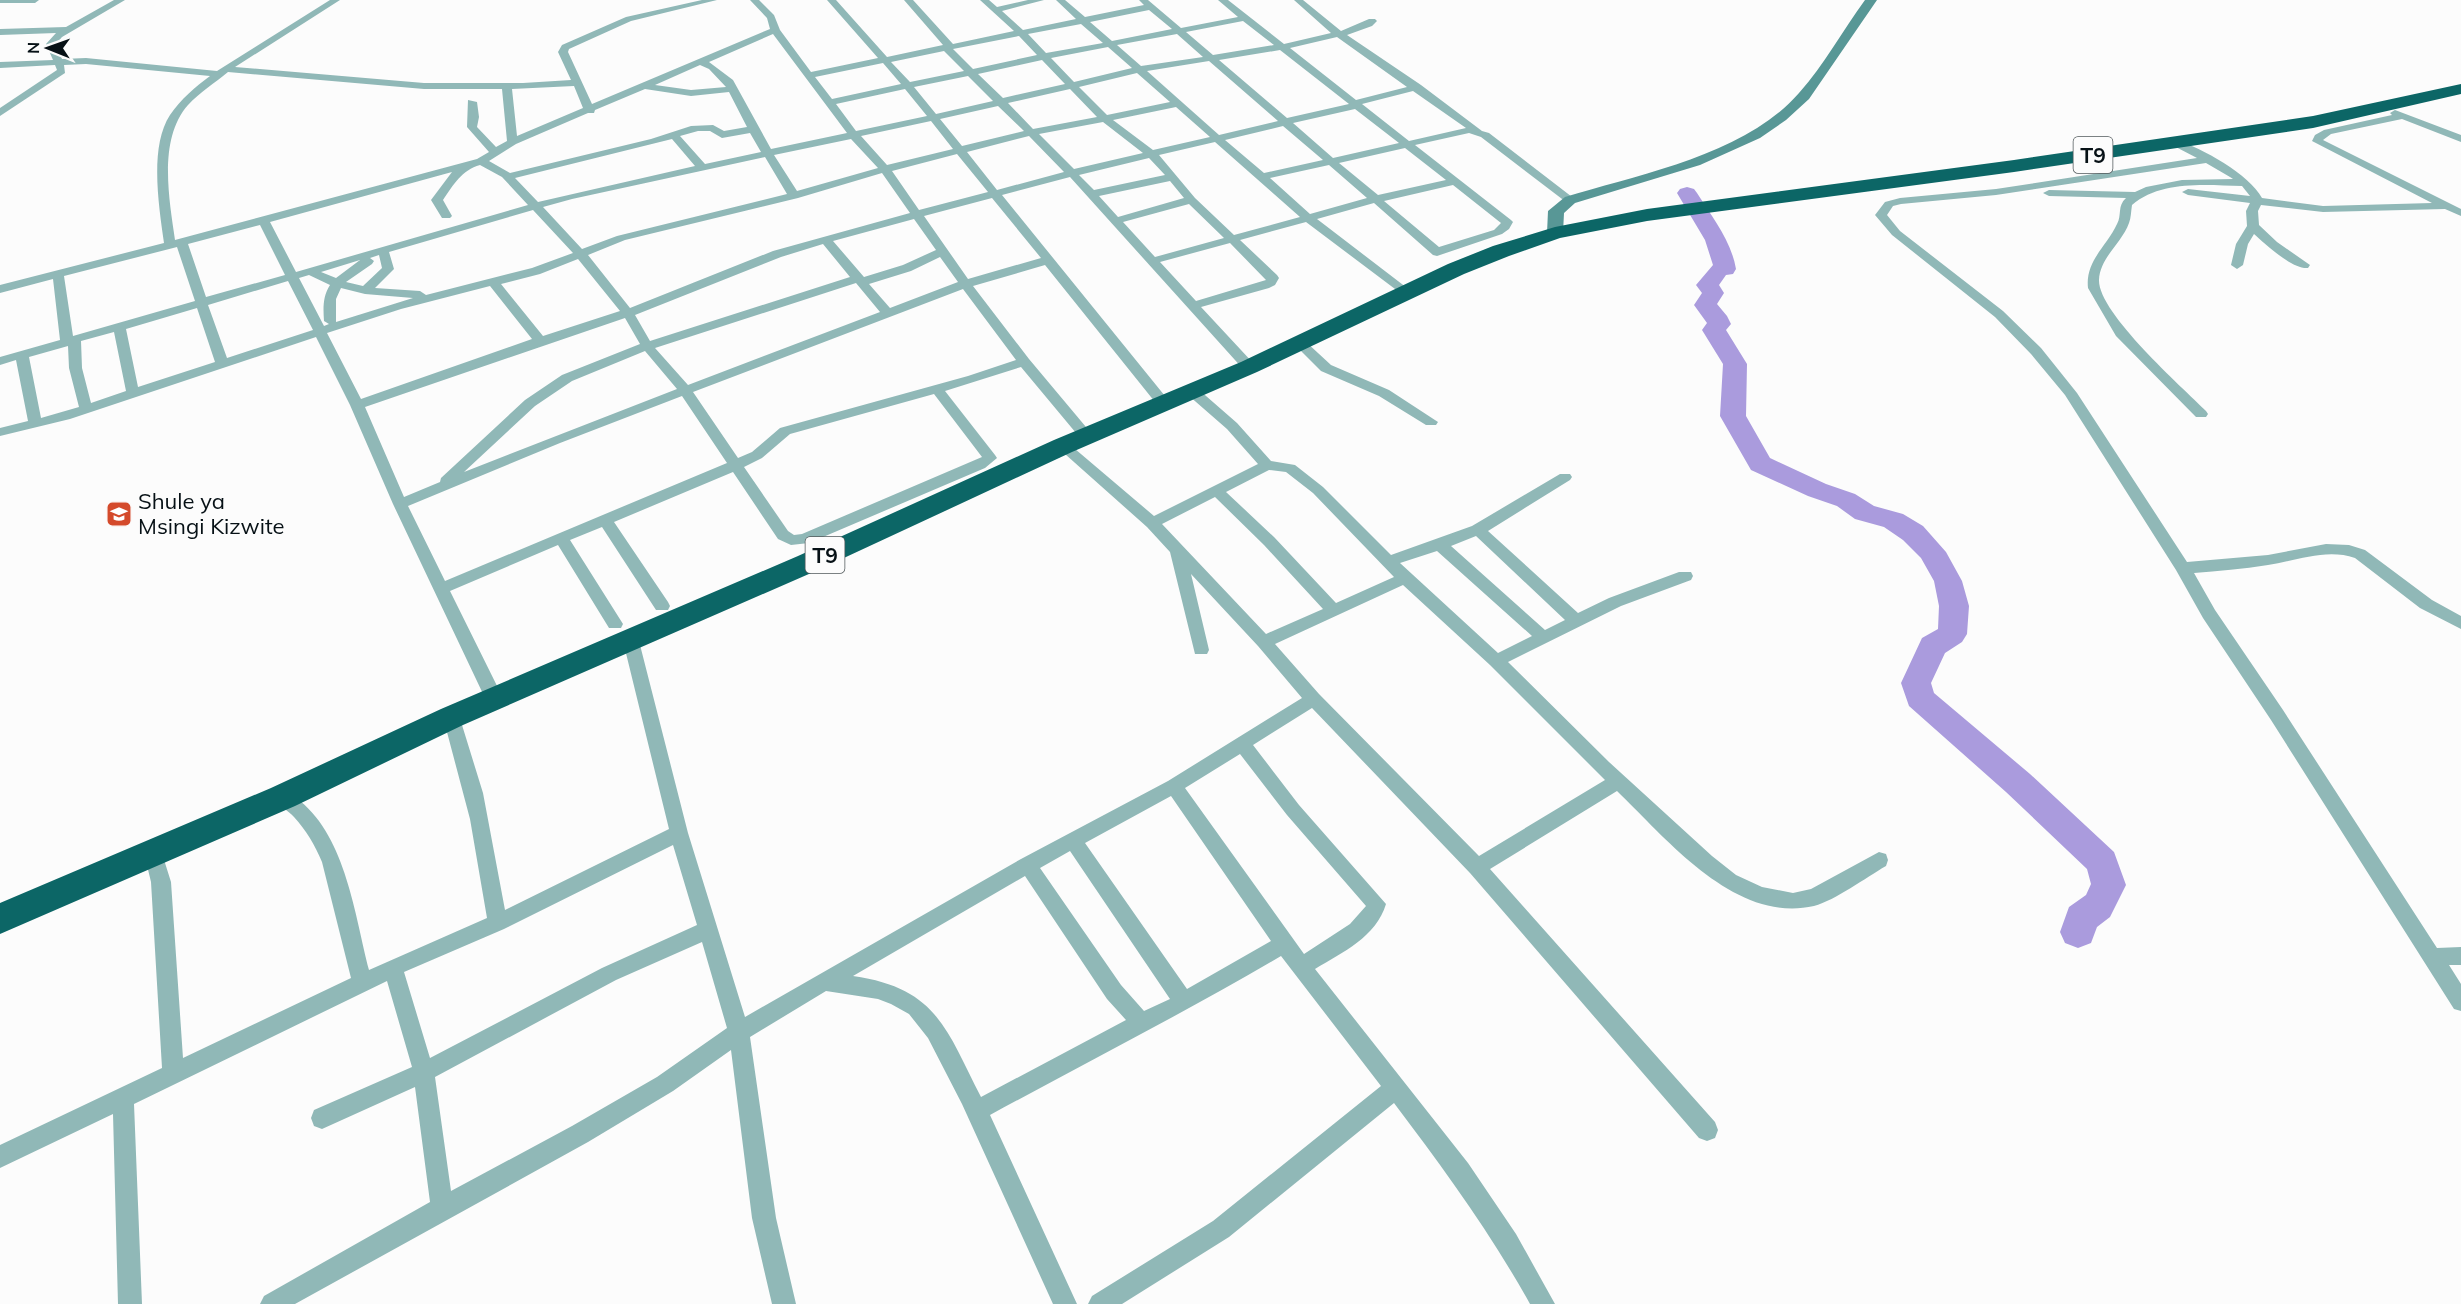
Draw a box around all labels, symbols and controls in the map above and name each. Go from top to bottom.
north arrow [18,18,78,78]
text: N [23,42,43,54]
road number: T9 [2074,137,2112,173]
place label: Shule ya Msingi Kizwite [138,487,285,540]
school or university icon: Shule ya Msingi Kizwite [104,499,134,529]
road number: T9 [806,537,844,573]

